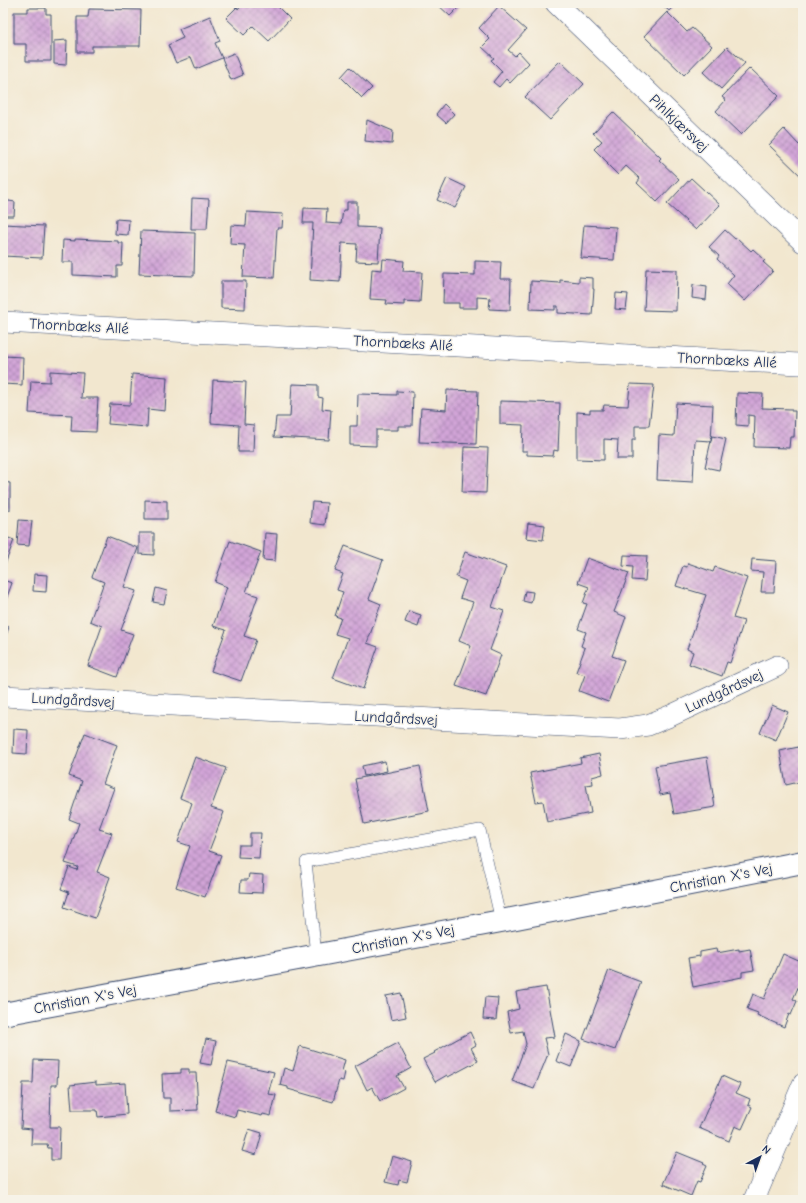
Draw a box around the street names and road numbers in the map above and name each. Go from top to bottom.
street label: Pihlkjærsvej [646,90,712,156]
street label: Thornbæks Allé [29,314,130,338]
street label: Thornbæks Allé [353,331,454,355]
street label: Thornbæks Allé [677,348,778,372]
street label: Lundgårdsvej [682,665,766,717]
street label: Lundgårdsvej [31,689,115,711]
street label: Lundgårdsvej [354,707,438,729]
street label: Christian X's Vej [668,859,774,897]
street label: Christian X's Vej [350,920,456,958]
street label: Christian X's Vej [32,980,138,1018]

